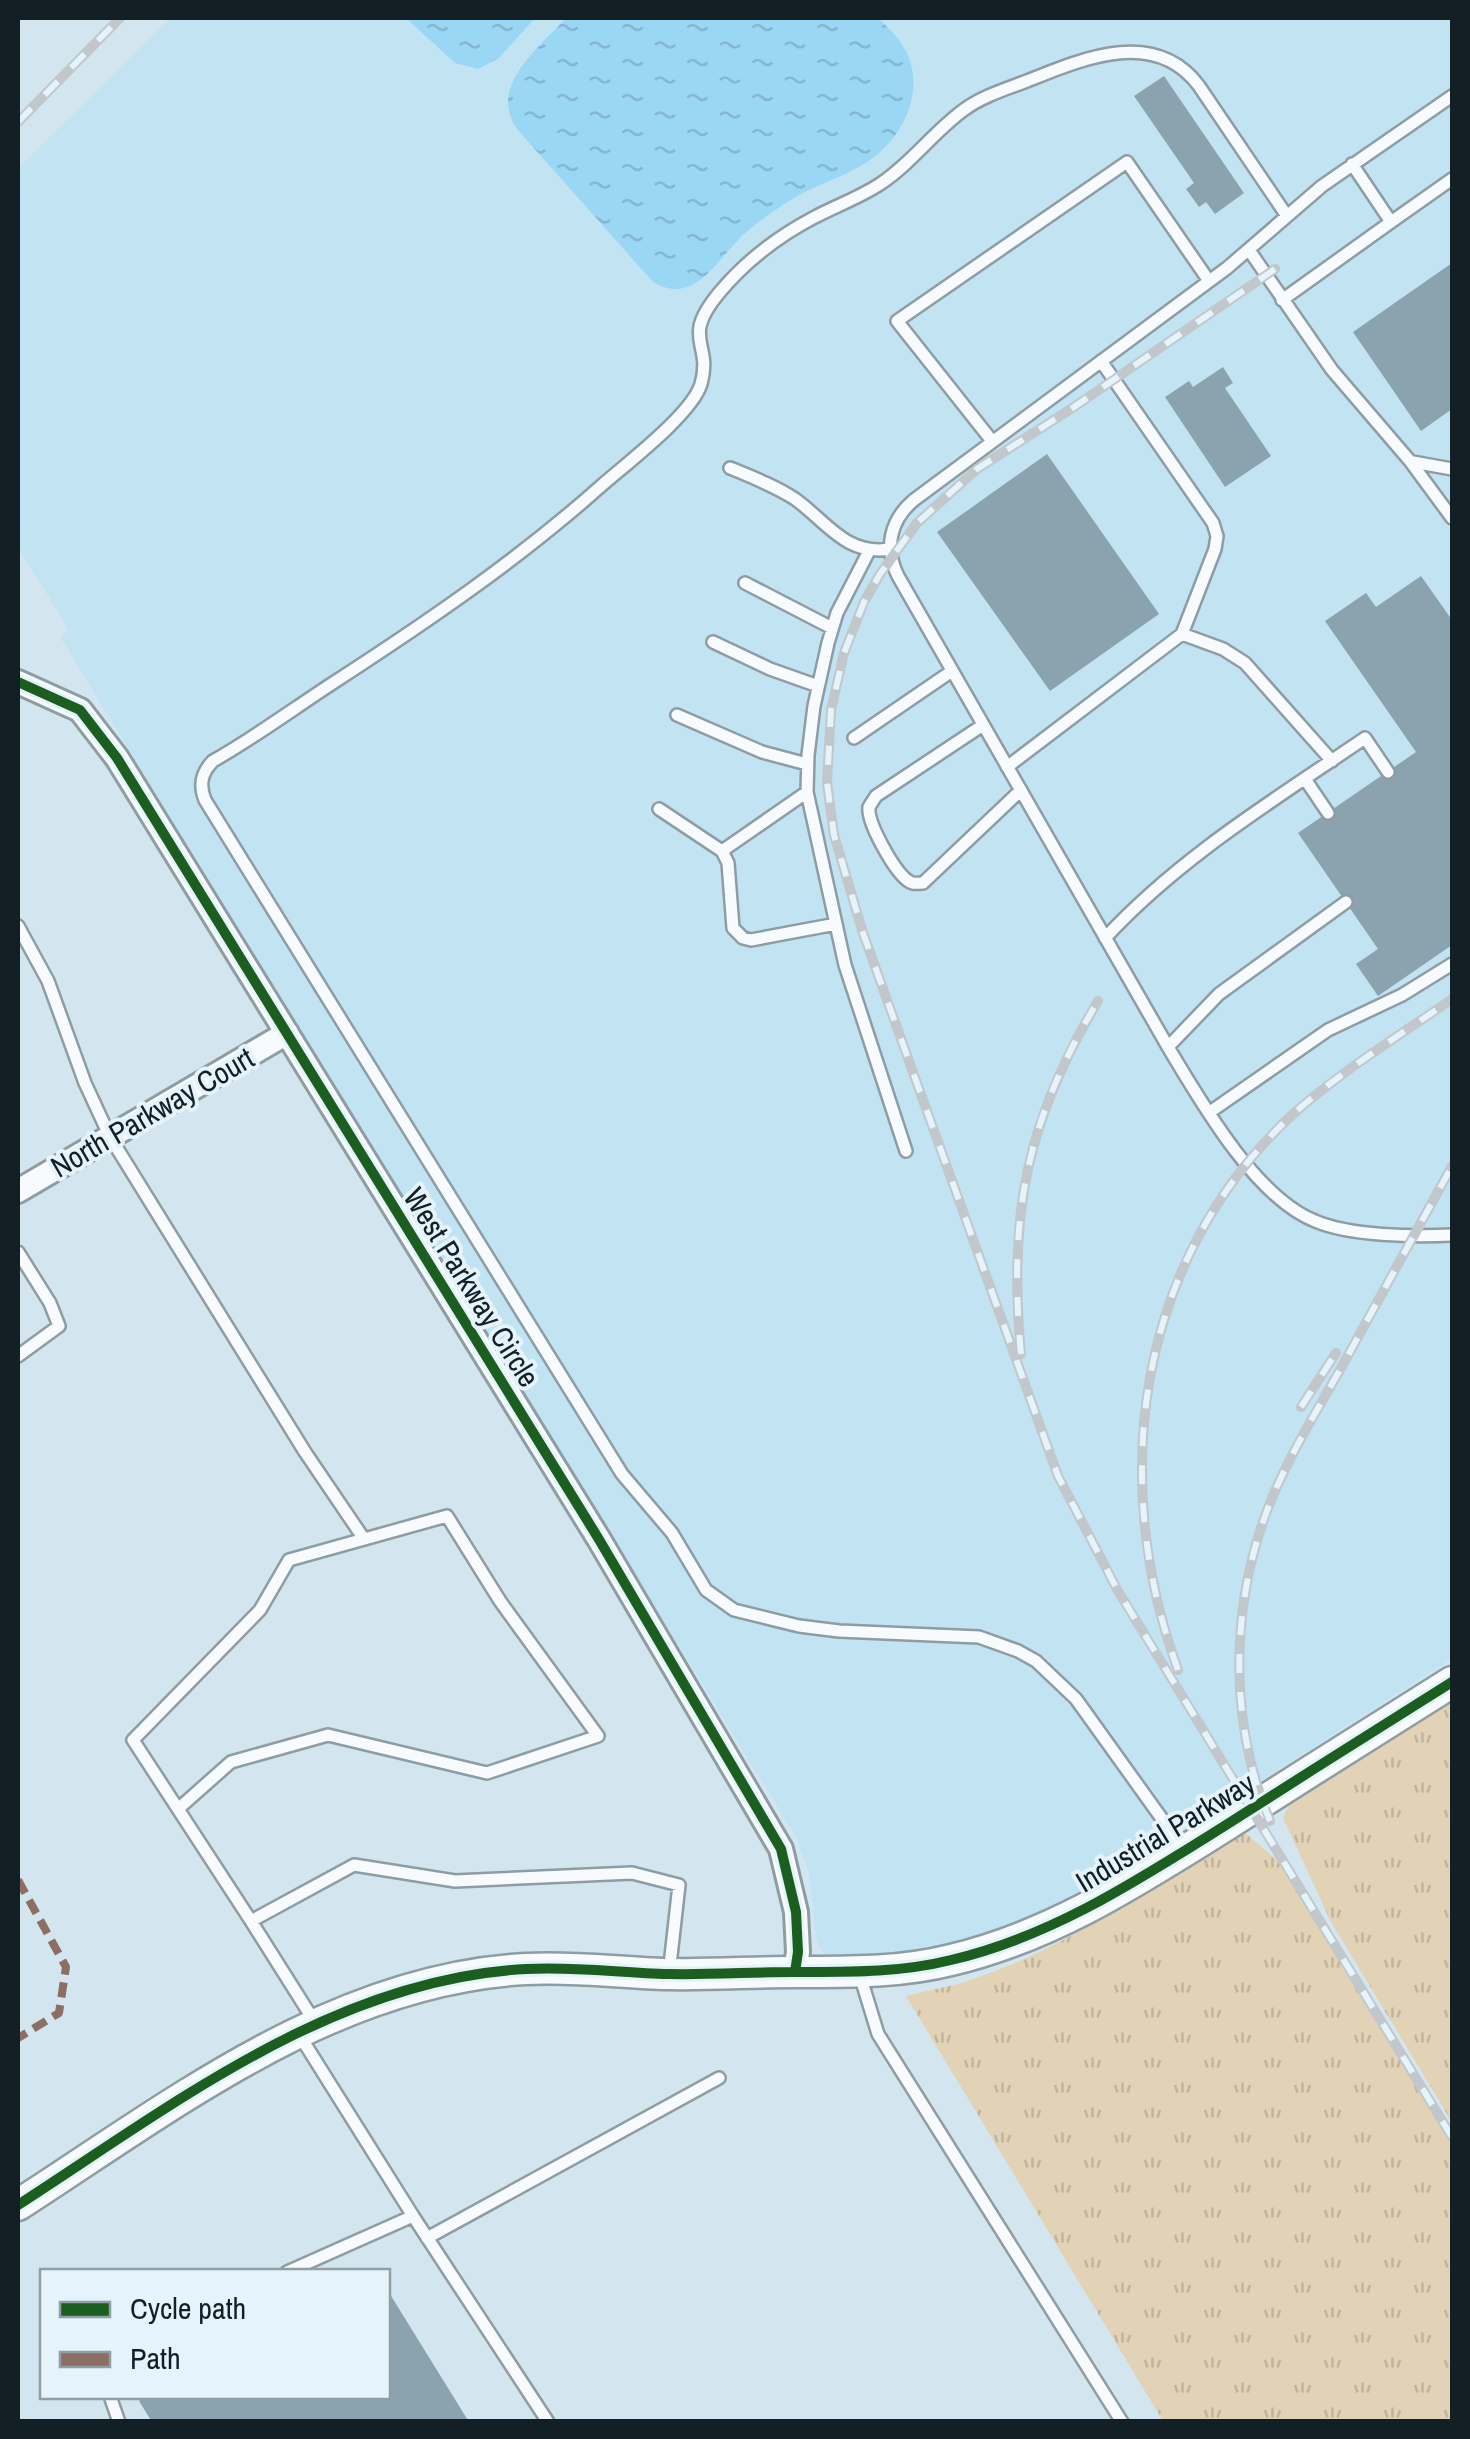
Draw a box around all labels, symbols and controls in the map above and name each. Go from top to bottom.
street label: North Parkway Court [43,1038,261,1186]
street label: West Parkway Circle [395,1180,549,1394]
street label: Industrial Parkway [1068,1762,1263,1901]
legend [40,2269,390,2399]
text: Cycle path [130,2288,246,2328]
text: Path [130,2338,181,2378]

